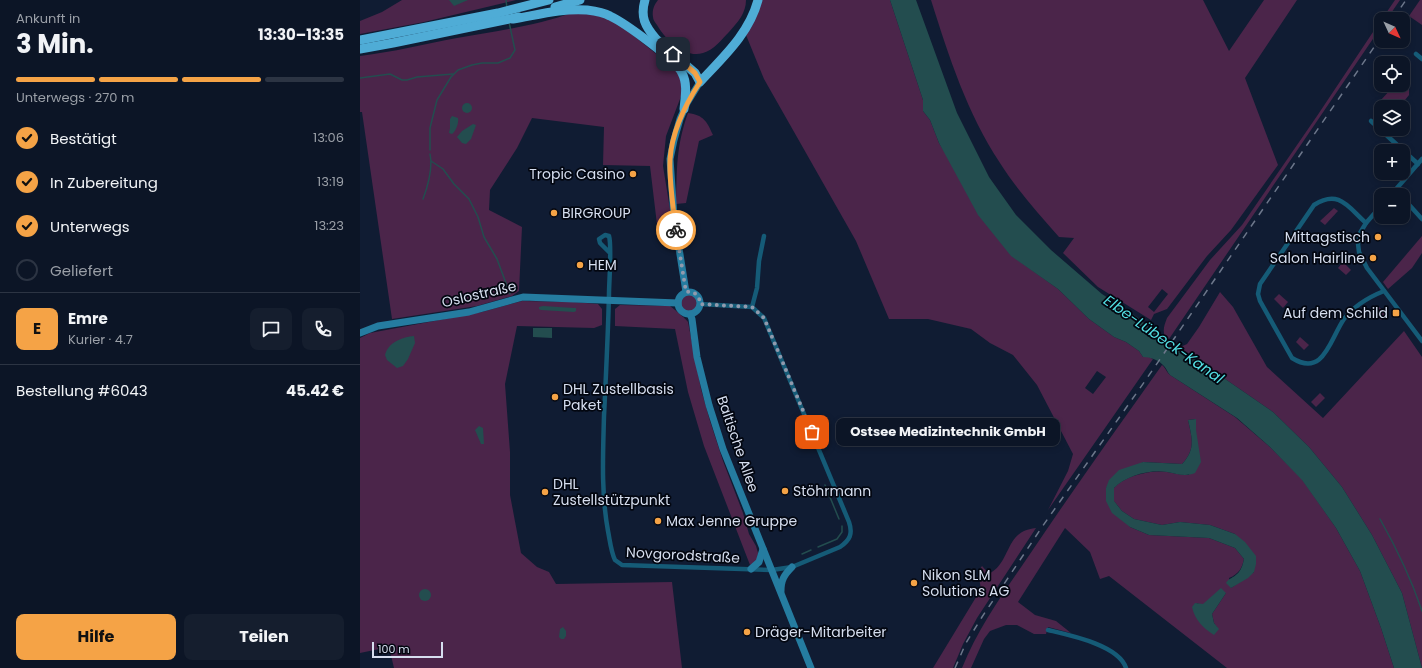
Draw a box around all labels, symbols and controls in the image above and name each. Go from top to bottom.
text: Ankunft in [16,9,80,28]
north arrow [1374,12,1410,48]
map controls [1374,12,1410,224]
text: 13:30–13:35 [258,24,344,45]
text: 3 Min. [16,26,94,62]
pin [656,37,690,71]
icon: home [662,43,684,65]
button: locate [1374,56,1410,92]
text: Unterwegs · 270 m [16,88,134,107]
button: layers [1374,100,1410,136]
icon: check [16,127,38,149]
text: Bestätigt [50,128,117,149]
text: 13:06 [313,128,344,147]
button: + [1374,144,1410,180]
place label: Tropic Casino [529,164,625,184]
marker: Tropic Casino [628,169,638,179]
icon: check [16,171,38,193]
text: In Zubereitung [50,172,158,193]
text: 13:19 [317,172,344,191]
button: − [1374,188,1410,224]
place label: BIRGROUP [562,203,631,223]
marker: BIRGROUP [549,208,559,218]
courier [656,210,696,250]
icon: check [16,215,38,237]
text: Unterwegs [50,216,130,237]
text: 13:23 [314,216,344,235]
icon: bike [665,219,687,241]
place label: Mittagstisch [1285,227,1370,247]
marker: Mittagstisch [1373,232,1383,242]
place label: Salon Hairline [1270,248,1365,268]
marker: Salon Hairline [1368,253,1378,263]
place label: HEM [588,255,617,275]
text: Geliefert [50,260,113,281]
marker: HEM [575,260,585,270]
street label: Oslostraße [440,276,519,312]
water label: Elbe-Lübeck-Kanal [1100,290,1229,389]
place label: Auf dem Schild [1283,303,1388,323]
text: Emre [68,308,108,329]
button: chat [250,308,292,350]
button: phone [302,308,344,350]
marker: Auf dem Schild [1391,308,1401,318]
text: E [33,318,41,339]
text: Kurier · 4.7 [68,330,133,349]
place label: DHL Zustellbasis Paket [563,379,674,415]
text: Bestellung #6043 [16,380,148,401]
text: 45.42 € [286,380,344,401]
marker: DHL Zustellbasis Paket [550,392,560,402]
street label: Baltische Allee [712,393,764,495]
pin [795,415,829,449]
callout: Ostsee Medizintechnik GmbH [836,418,1060,446]
icon: bag [801,421,823,443]
text: Ostsee Medizintechnik GmbH [850,422,1046,441]
place label: DHL Zustellstützpunkt [553,474,670,510]
place label: Stöhrmann [793,481,871,501]
marker: Stöhrmann [780,486,790,496]
marker: DHL Zustellstützpunkt [540,487,550,497]
place label: Max Jenne Gruppe [666,511,797,531]
marker: Max Jenne Gruppe [653,516,663,526]
street label: Novgorodstraße [626,542,741,568]
place label: Nikon SLM Solutions AG [922,565,1010,601]
marker: Nikon SLM Solutions AG [909,578,919,588]
button: Hilfe [16,614,176,660]
button: Teilen [184,614,344,660]
place label: Dräger-Mitarbeiter [755,622,887,642]
marker: Dräger-Mitarbeiter [742,627,752,637]
scale bar [372,640,443,659]
text: 100 m [378,641,410,657]

